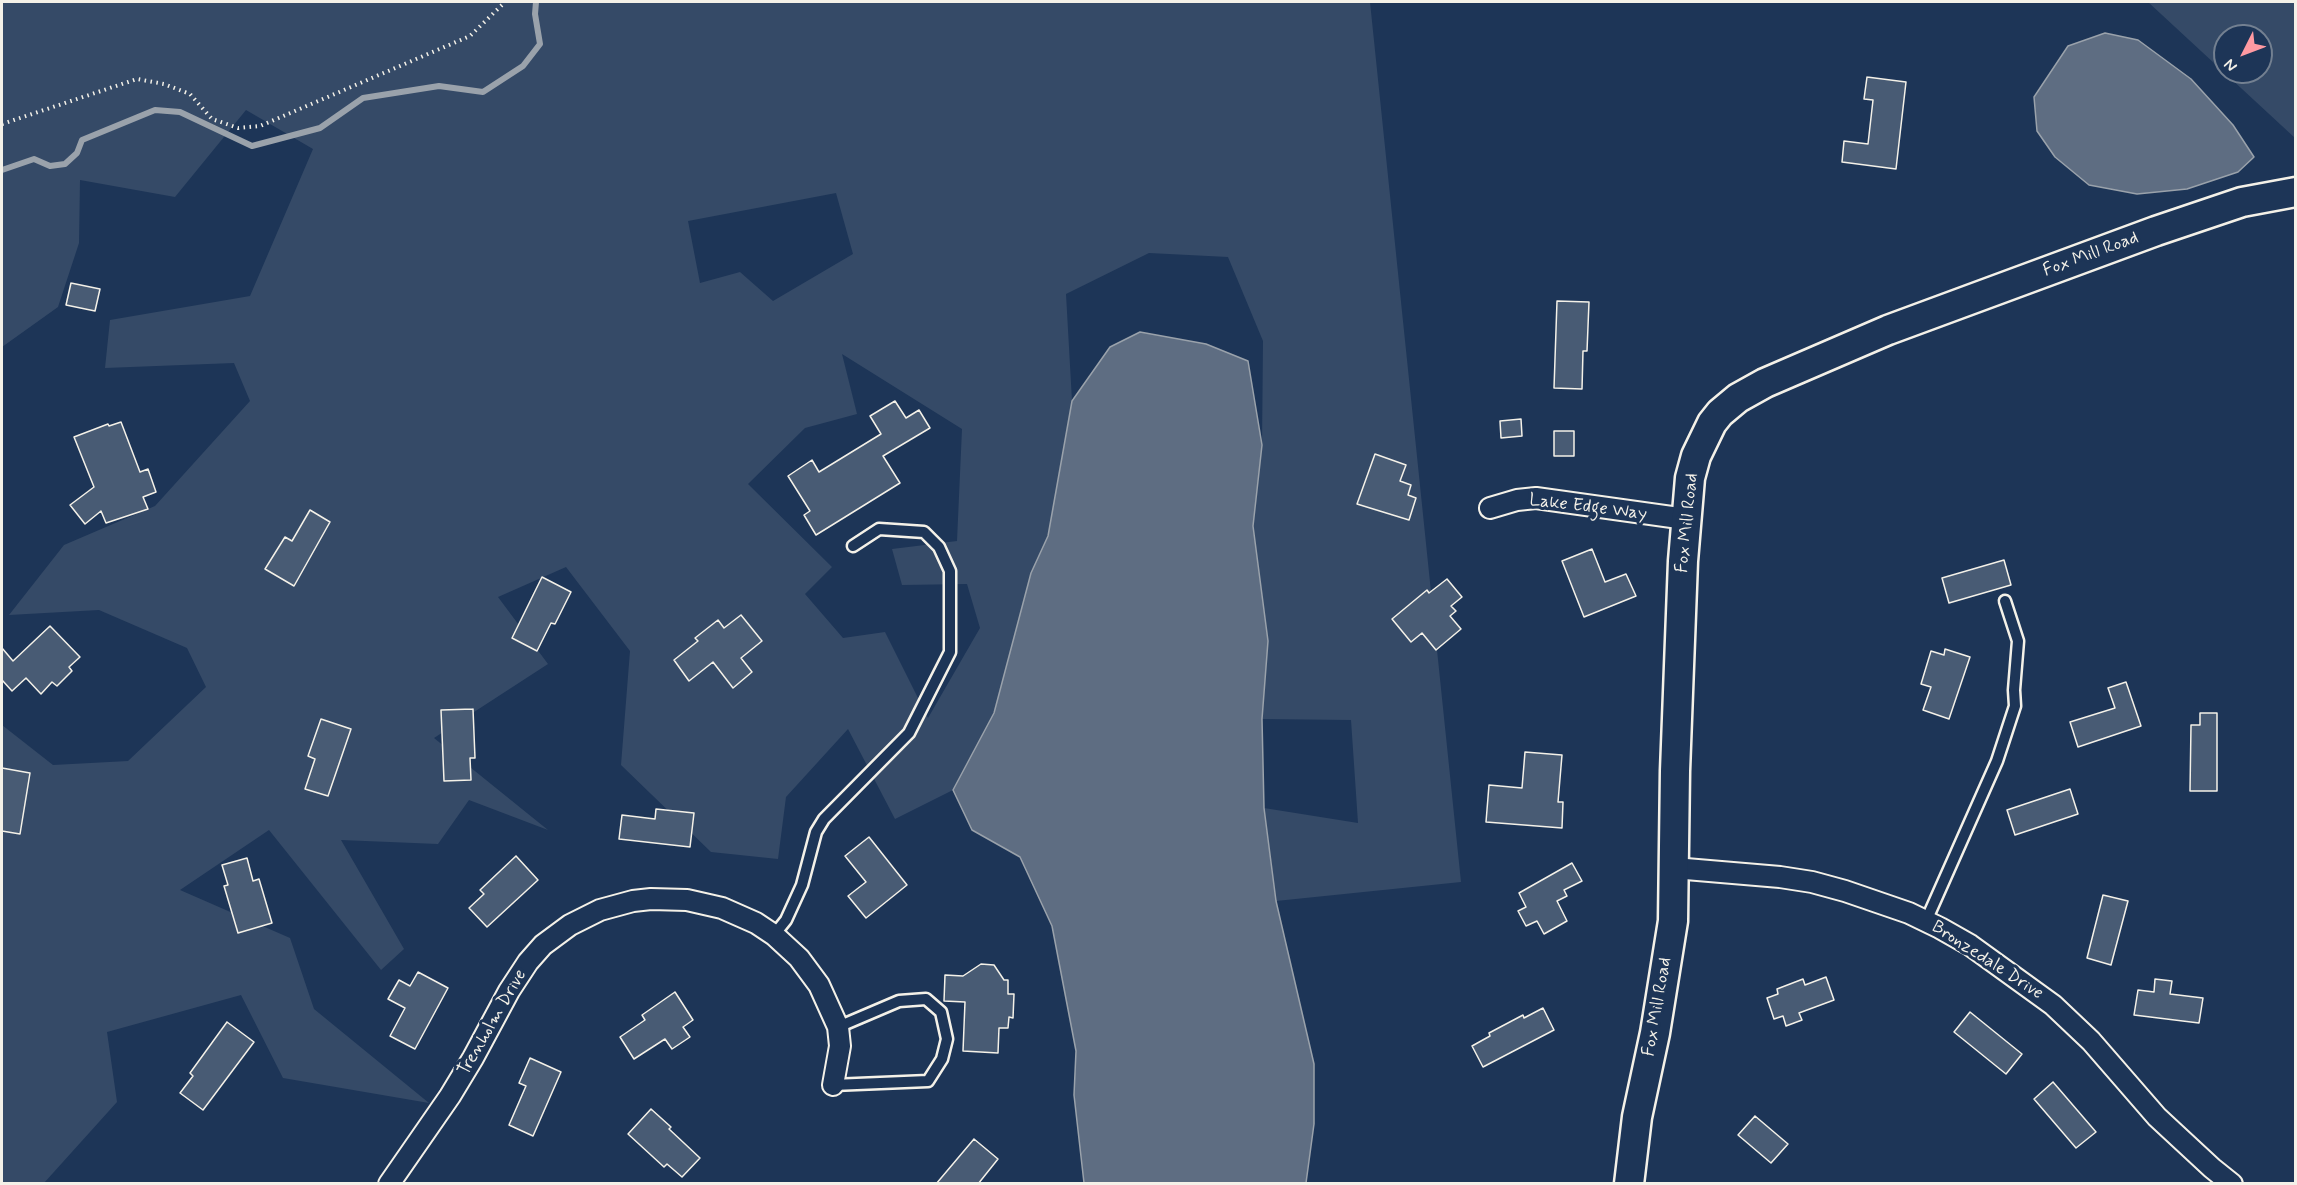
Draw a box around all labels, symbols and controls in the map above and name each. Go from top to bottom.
north arrow [2213,24,2273,84]
text: N [2219,54,2242,76]
street label: Fox Mill Road [2040,228,2142,282]
street label: Fox Mill Road [1672,472,1704,574]
street label: Lake Edge Way [1528,490,1648,526]
street label: Bronzedale Drive [1927,917,2047,1005]
street label: Fox Mill Road [1639,956,1677,1058]
street label: Trenholm Drive [454,966,532,1080]

